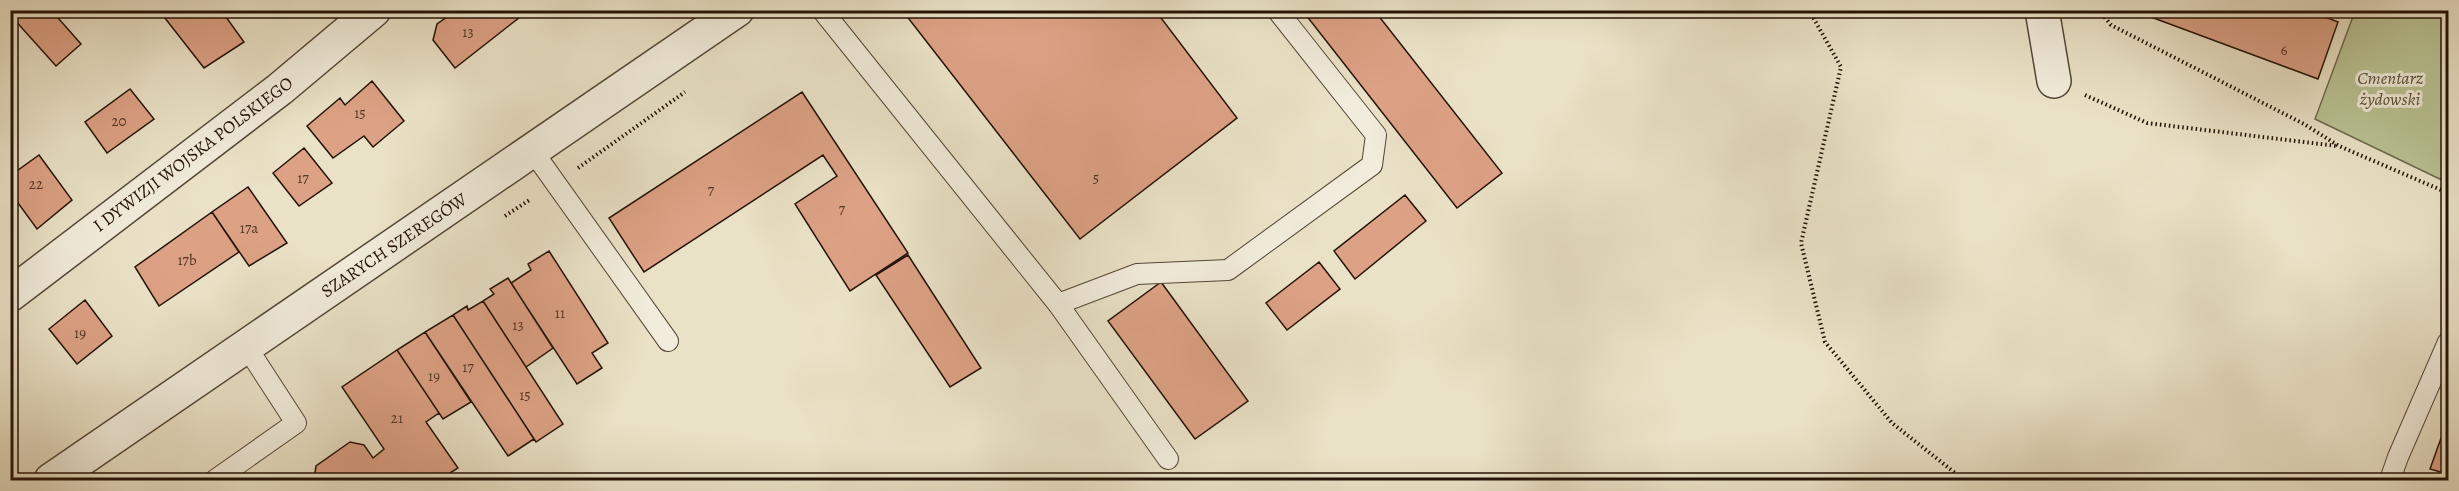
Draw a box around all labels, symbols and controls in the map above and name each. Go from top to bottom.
house number: 13 [462,22,474,42]
house number: 6 [2281,40,2288,60]
park label: Cmentarz żydowski [2357,66,2424,111]
street label: I DYWIZJI WOJSKA POLSKIEGO [88,71,298,237]
house number: 15 [354,103,366,123]
house number: 20 [111,111,127,131]
house number: 17 [297,168,309,188]
house number: 5 [1093,168,1099,188]
house number: 22 [29,174,43,194]
house number: 7 [708,180,715,200]
street label: SZARYCH SZEREGÓW [316,187,472,303]
house number: 7 [839,199,846,219]
house number: 17a [240,218,258,238]
house number: 17b [177,250,197,270]
house number: 11 [555,303,565,323]
house number: 13 [512,315,524,335]
house number: 19 [74,323,86,343]
house number: 17 [462,357,474,377]
house number: 19 [428,366,440,386]
house number: 15 [519,385,531,405]
house number: 21 [391,408,403,428]

